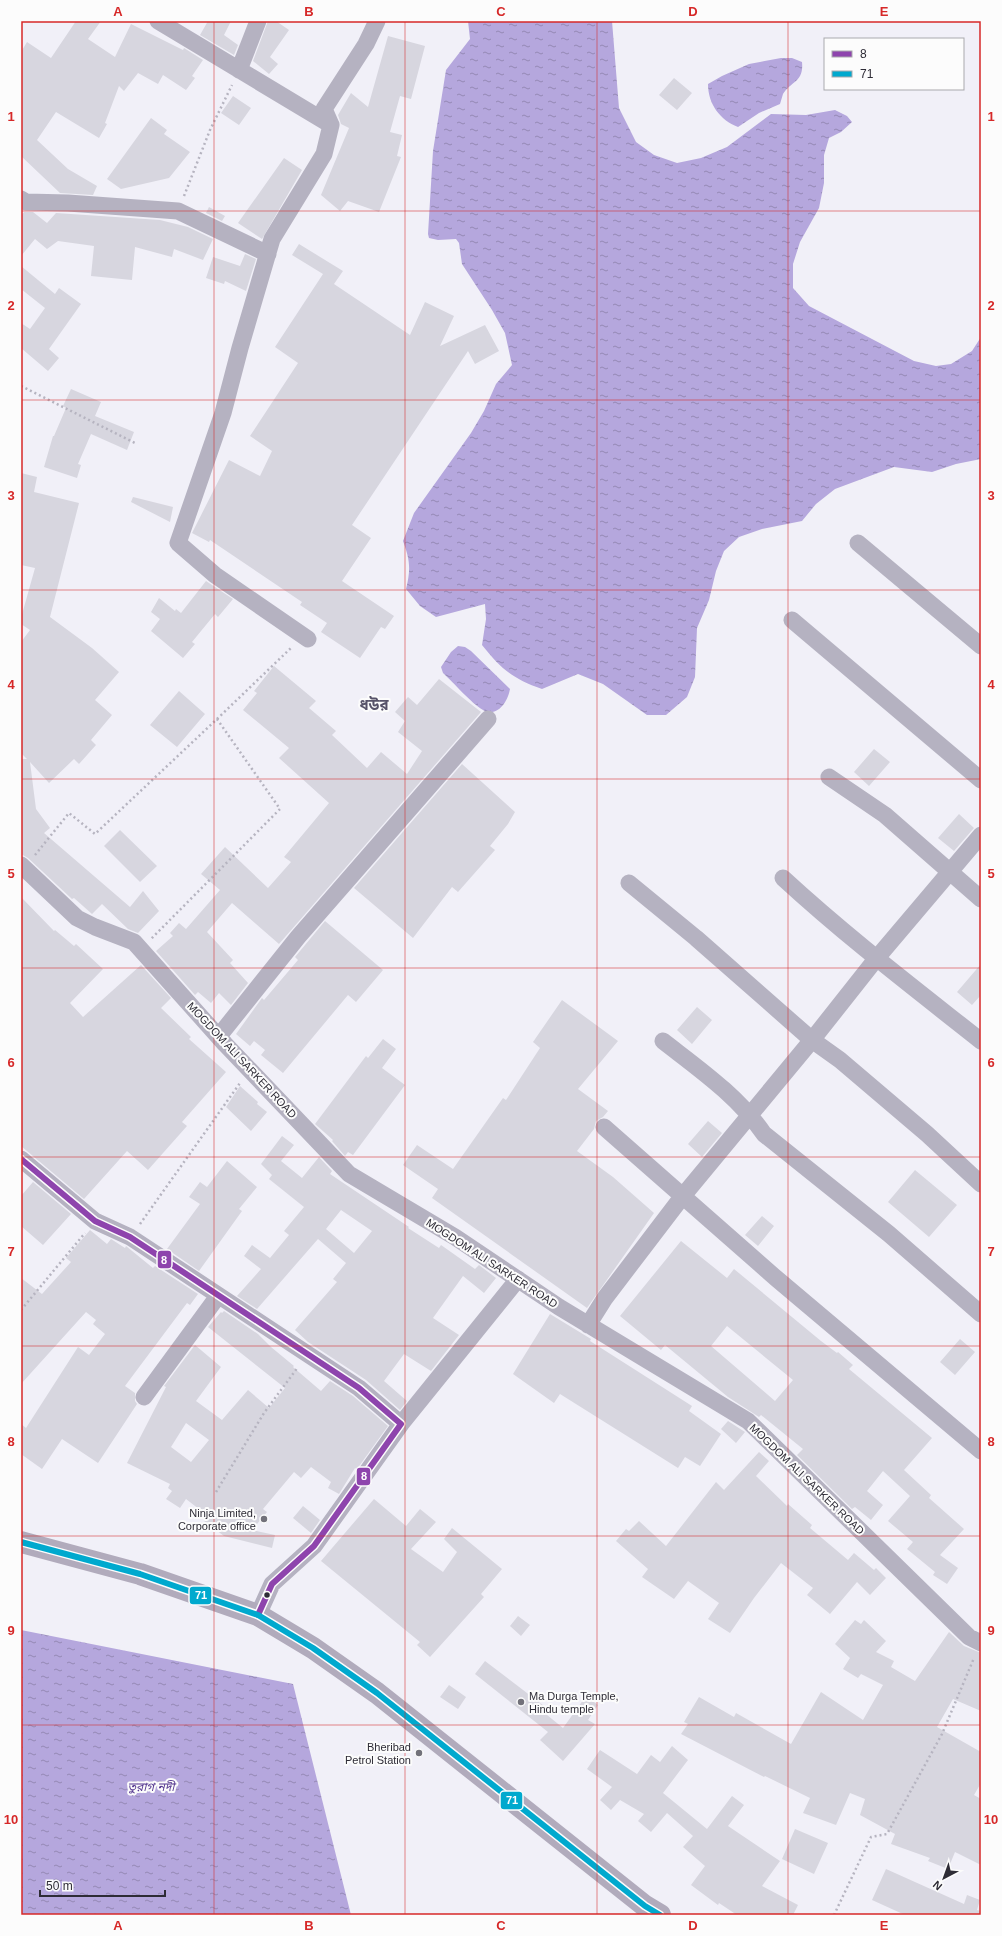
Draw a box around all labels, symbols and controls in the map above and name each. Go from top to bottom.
text: A [113,4,123,19]
text: B [304,4,314,19]
text: C [496,4,506,19]
text: D [688,4,698,19]
text: E [880,4,889,19]
legend [824,38,964,90]
text: 8 [860,47,867,61]
text: 71 [860,67,874,81]
text: 1 [7,109,15,124]
text: 1 [987,109,995,124]
text: 2 [7,298,15,313]
text: 2 [987,298,995,313]
text: 3 [7,488,15,503]
text: 3 [987,488,995,503]
text: 4 [7,677,15,692]
text: 4 [987,677,995,692]
district label: ধউর [360,696,389,713]
text: 5 [7,866,15,881]
text: 5 [987,866,995,881]
street label: MOGDOM ALI SARKER ROAD [185,1000,299,1120]
text: 6 [7,1055,15,1070]
text: 6 [987,1055,995,1070]
street label: MOGDOM ALI SARKER ROAD [424,1216,560,1310]
text: 7 [7,1244,15,1259]
text: 7 [987,1244,995,1259]
line badge: 8 [157,1250,172,1269]
text: 8 [161,1254,167,1266]
street label: MOGDOM ALI SARKER ROAD [747,1421,867,1537]
text: 8 [7,1434,15,1449]
text: 8 [987,1434,995,1449]
line badge: 8 [356,1467,371,1486]
text: 8 [361,1470,367,1482]
place label: Ninja Limited, Corporate office [178,1507,256,1532]
marker: Ninja Limited, Corporate office [259,1514,269,1524]
line badge: 71 [189,1586,212,1605]
text: 71 [195,1589,207,1601]
unlabelled marker [262,1590,272,1600]
text: 9 [7,1623,15,1638]
text: 9 [987,1623,995,1638]
place label: Ma Durga Temple, Hindu temple [529,1690,619,1715]
marker: Ma Durga Temple, Hindu temple [516,1697,526,1707]
place label: Bheribad Petrol Station [345,1741,411,1766]
marker: Bheribad Petrol Station [414,1748,424,1758]
water label: তুরাগ নদী [128,1780,177,1794]
line badge: 71 [500,1791,523,1810]
text: 71 [506,1794,518,1806]
text: 10 [4,1812,18,1827]
text: 10 [984,1812,998,1827]
north arrow [924,1858,964,1898]
scale bar [40,1872,165,1898]
text: N [930,1878,944,1893]
text: 50 m [46,1879,73,1893]
text: A [113,1918,123,1933]
text: B [304,1918,314,1933]
text: C [496,1918,506,1933]
text: D [688,1918,698,1933]
text: E [880,1918,889,1933]

